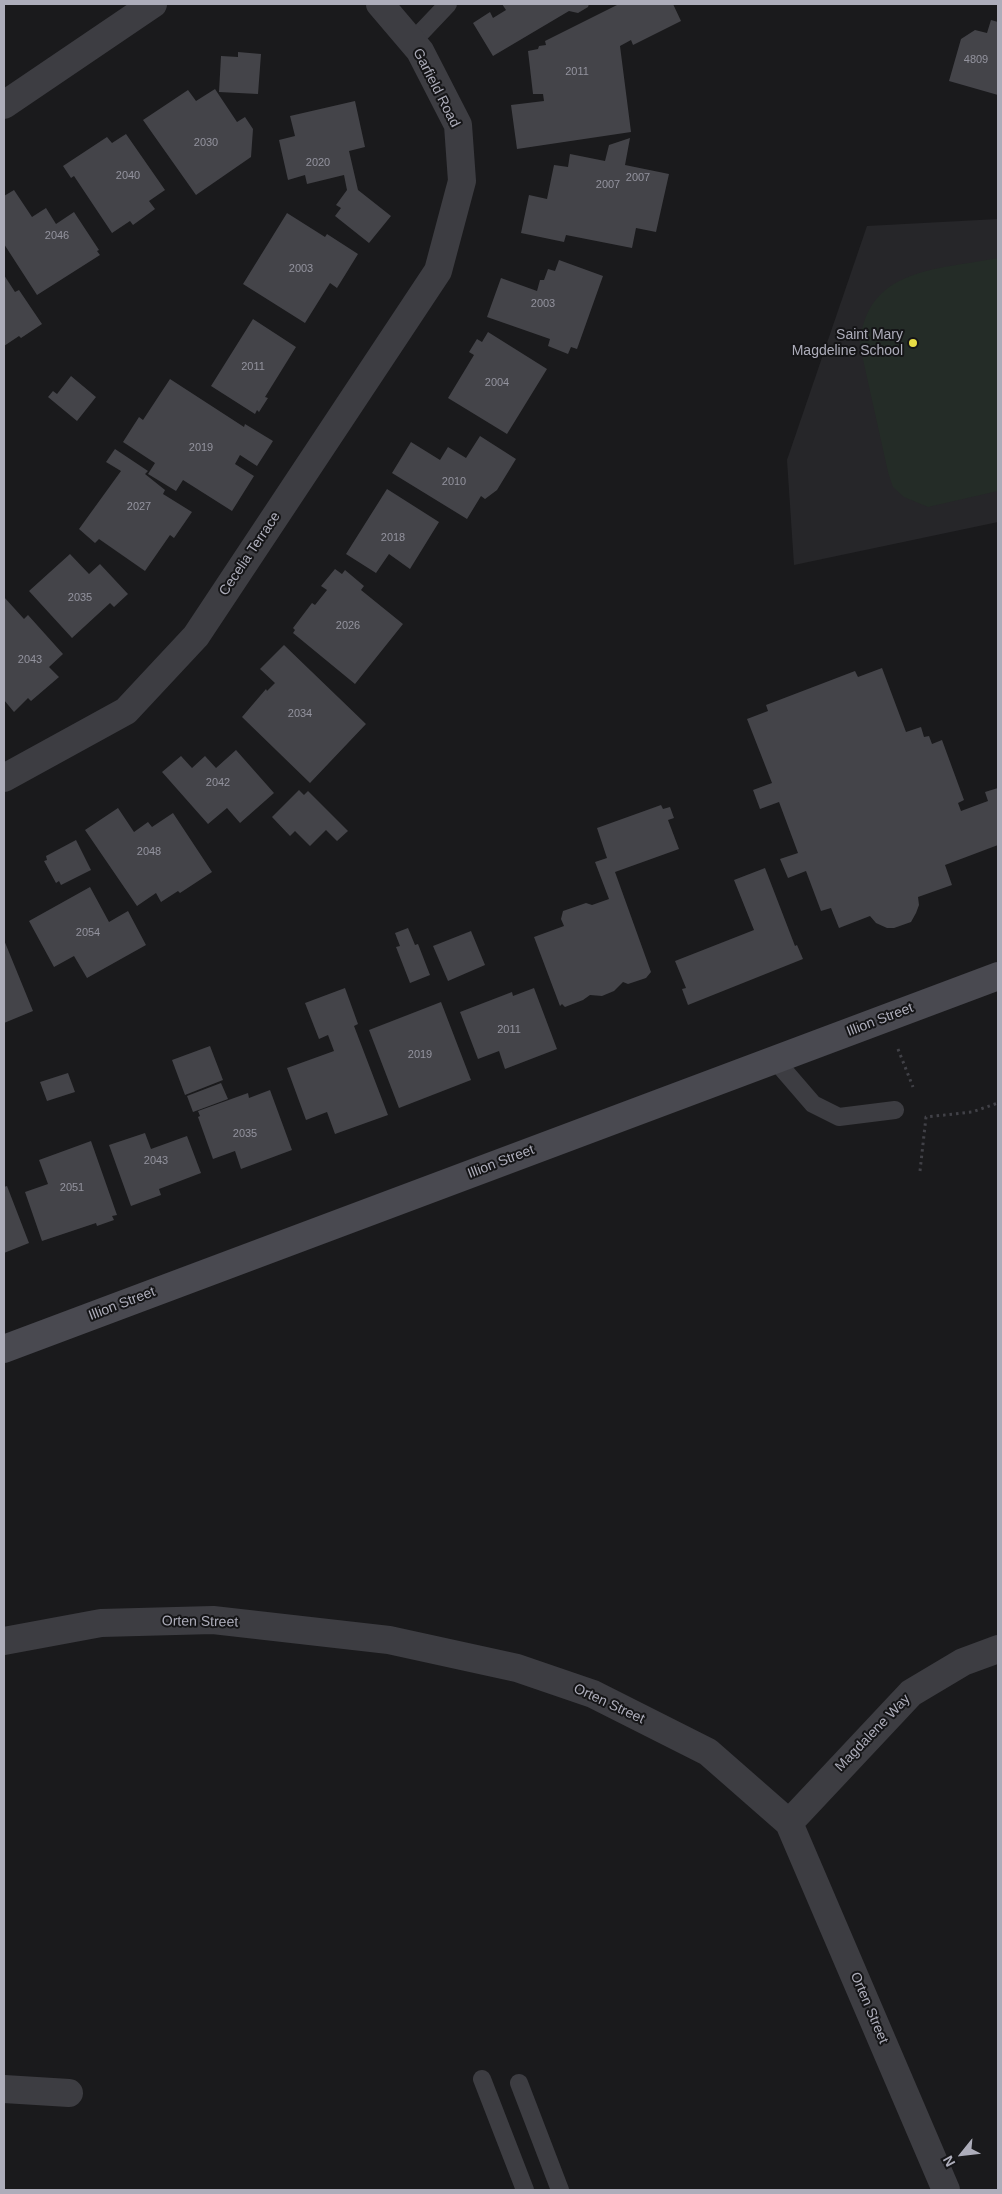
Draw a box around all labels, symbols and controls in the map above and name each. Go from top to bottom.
street label: Garfield Road [409,46,463,130]
house number: 4809 [964,53,988,67]
house number: 2011 [565,65,589,79]
house number: 2030 [194,136,218,150]
house number: 2020 [306,156,330,170]
house number: 2040 [116,169,140,183]
house number: 2007 [626,171,650,185]
house number: 2007 [596,178,620,192]
house number: 2046 [45,229,69,243]
house number: 2003 [289,262,313,276]
house number: 2003 [531,297,555,311]
place label: Saint Mary Magdeline School [792,327,903,360]
marker: Saint Mary Magdeline School [907,337,919,349]
house number: 2011 [241,360,265,374]
house number: 2004 [485,376,509,390]
house number: 2019 [189,441,213,455]
house number: 2010 [442,475,466,489]
house number: 2027 [127,500,151,514]
street label: Cecelia Terrace [216,509,284,599]
house number: 2018 [381,531,405,545]
house number: 2035 [68,591,92,605]
house number: 2026 [336,619,360,633]
house number: 2043 [18,653,42,667]
house number: 2034 [288,707,312,721]
house number: 2042 [206,776,230,790]
house number: 2048 [137,845,161,859]
house number: 2054 [76,926,100,940]
street label: Illion Street [844,1000,916,1040]
house number: 2011 [497,1023,521,1037]
house number: 2019 [408,1048,432,1062]
house number: 2035 [233,1127,257,1141]
street label: Illion Street [465,1142,537,1182]
house number: 2043 [144,1154,168,1168]
house number: 2051 [60,1181,84,1195]
street label: Illion Street [86,1284,158,1324]
street label: Orten Street [162,1613,238,1631]
street label: Orten Street [571,1680,647,1728]
street label: Magdalene Way [832,1691,914,1775]
street label: Orten Street [846,1970,892,2046]
north arrow [937,2129,987,2179]
text: N [939,2153,958,2170]

